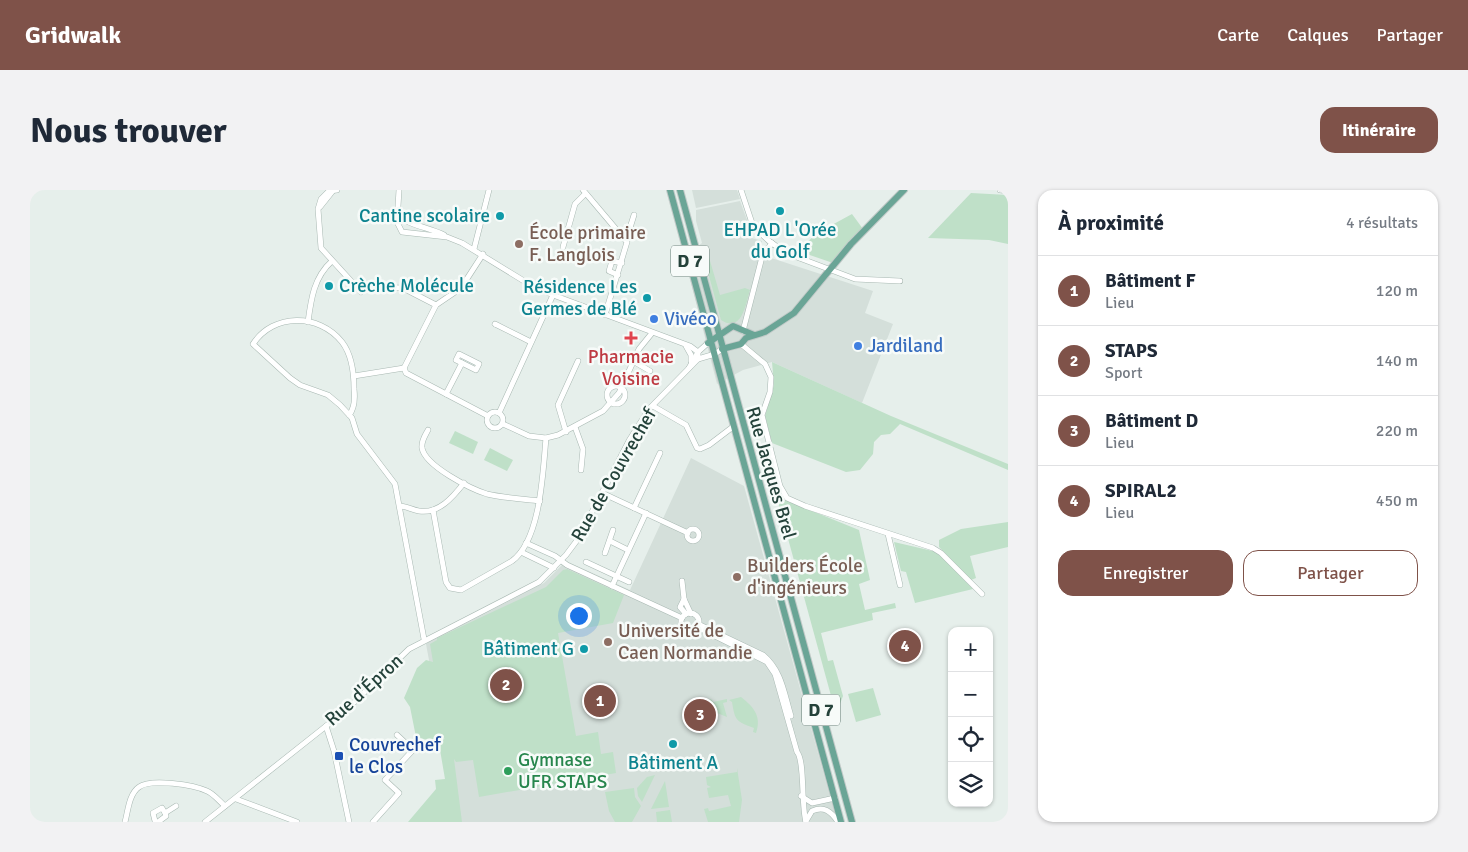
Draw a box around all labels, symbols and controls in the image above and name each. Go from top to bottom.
text: Gridwalk [25,20,121,50]
text: Carte [1217,24,1259,46]
text: Calques [1287,24,1349,46]
text: Partager [1377,24,1443,46]
button: Itinéraire [1320,107,1438,153]
text: Nous trouver [30,109,227,152]
place label: Cantine scolaire [359,204,490,228]
marker: EHPAD L'Orée du Golf [774,205,786,217]
marker: Cantine scolaire [494,210,506,222]
text: À proximité [1058,210,1164,236]
text: 4 résultats [1346,213,1418,233]
place label: EHPAD L'Orée du Golf [723,218,837,264]
place label: École primaire F. Langlois [529,221,646,267]
marker: École primaire F. Langlois [513,238,525,250]
road number: D 7 [671,246,709,276]
text: Bâtiment F [1105,269,1196,293]
place label: Crèche Molécule [339,274,474,298]
place label: Résidence Les Germes de Blé [521,275,637,321]
marker: Crèche Molécule [323,280,335,292]
text: 1 [1070,281,1078,301]
text: 120 m [1376,281,1418,301]
marker: Résidence Les Germes de Blé [641,292,653,304]
text: Lieu [1105,293,1134,313]
place label: Vivéco [664,307,717,331]
marker: Vivéco [648,313,660,325]
marker: Pharmacie Voisine [625,332,637,344]
place label: Jardiland [868,334,943,358]
text: STAPS [1105,339,1158,363]
marker: Jardiland [852,340,864,352]
place label: Pharmacie Voisine [588,345,674,391]
text: 2 [1070,351,1078,371]
text: 140 m [1376,351,1418,371]
text: Sport [1105,363,1143,383]
street label: Rue de Couvrechef [566,402,663,546]
street label: Rue Jacques Brel [741,404,801,542]
text: Bâtiment D [1105,409,1198,433]
text: 3 [1070,421,1078,441]
text: 220 m [1376,421,1418,441]
text: Lieu [1105,433,1134,453]
text: SPIRAL2 [1105,479,1177,503]
text: 4 [1070,491,1078,511]
text: 450 m [1376,491,1418,511]
text: Lieu [1105,503,1134,523]
button: Enregistrer [1058,550,1233,596]
button: Partager [1243,550,1418,596]
place label: Builders École d'ingénieurs [747,554,863,600]
marker: Builders École d'ingénieurs [731,571,743,583]
your location [566,603,592,629]
place label: Université de Caen Normandie [618,619,753,665]
pin: 4 [889,627,921,665]
map controls [948,627,993,807]
button: + [948,627,993,672]
marker: Université de Caen Normandie [602,636,614,648]
place label: Bâtiment G [483,637,574,661]
marker: Bâtiment G [578,643,590,655]
street label: Rue d'Épron [320,649,408,731]
pin: 2 [490,666,522,704]
button: − [948,672,993,717]
pin: 1 [584,682,616,720]
road number: D 7 [802,694,840,726]
pin: 3 [684,696,716,734]
button: locate [948,717,993,762]
place label: Couvrechef le Clos [349,733,442,779]
marker: Bâtiment A [667,738,679,750]
place label: Gymnase UFR STAPS [518,748,607,794]
marker: Couvrechef le Clos [333,750,345,762]
place label: Bâtiment A [628,751,719,775]
button: layers [948,762,993,807]
marker: Gymnase UFR STAPS [502,765,514,777]

